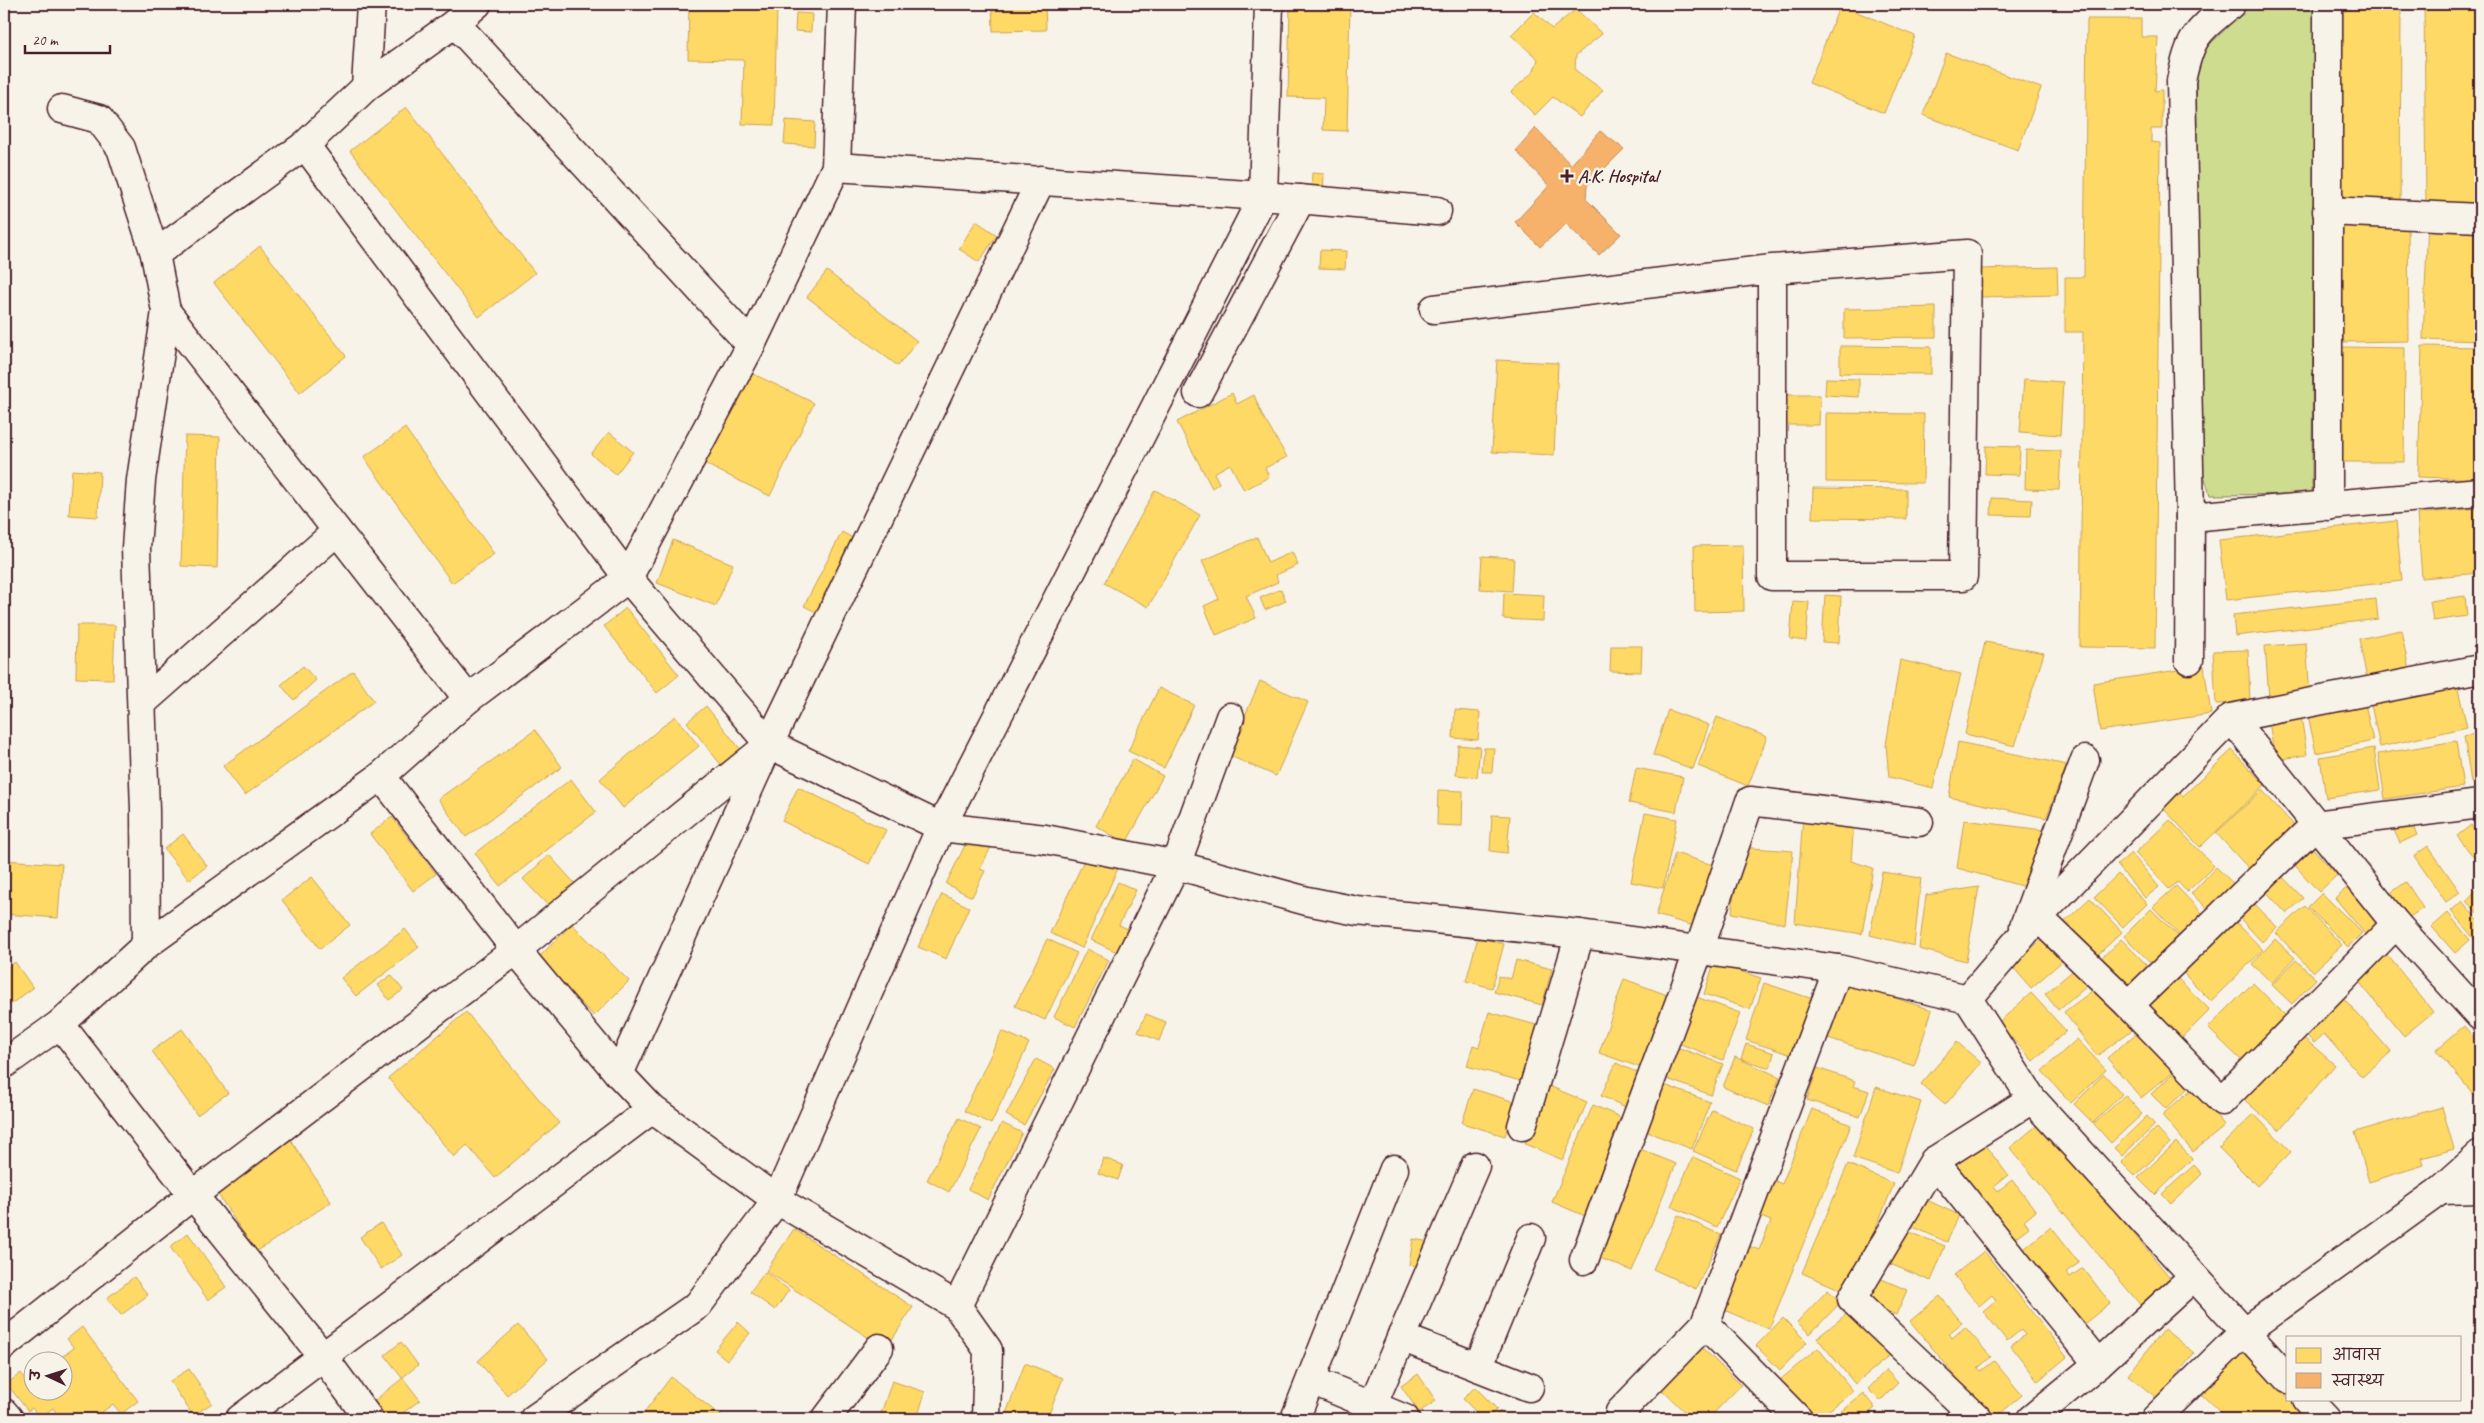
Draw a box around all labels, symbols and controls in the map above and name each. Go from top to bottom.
scale bar [25,22,110,54]
text: 20 m [32,31,59,50]
place label: A.K. Hospital [1578,165,1662,187]
marker: A.K. Hospital [1560,169,1574,183]
legend [2286,1336,2462,1400]
text: आवास [2332,1346,2381,1365]
north arrow [22,1350,72,1400]
text: उ [27,1368,44,1382]
text: स्वास्थ्य [2331,1372,2384,1391]

